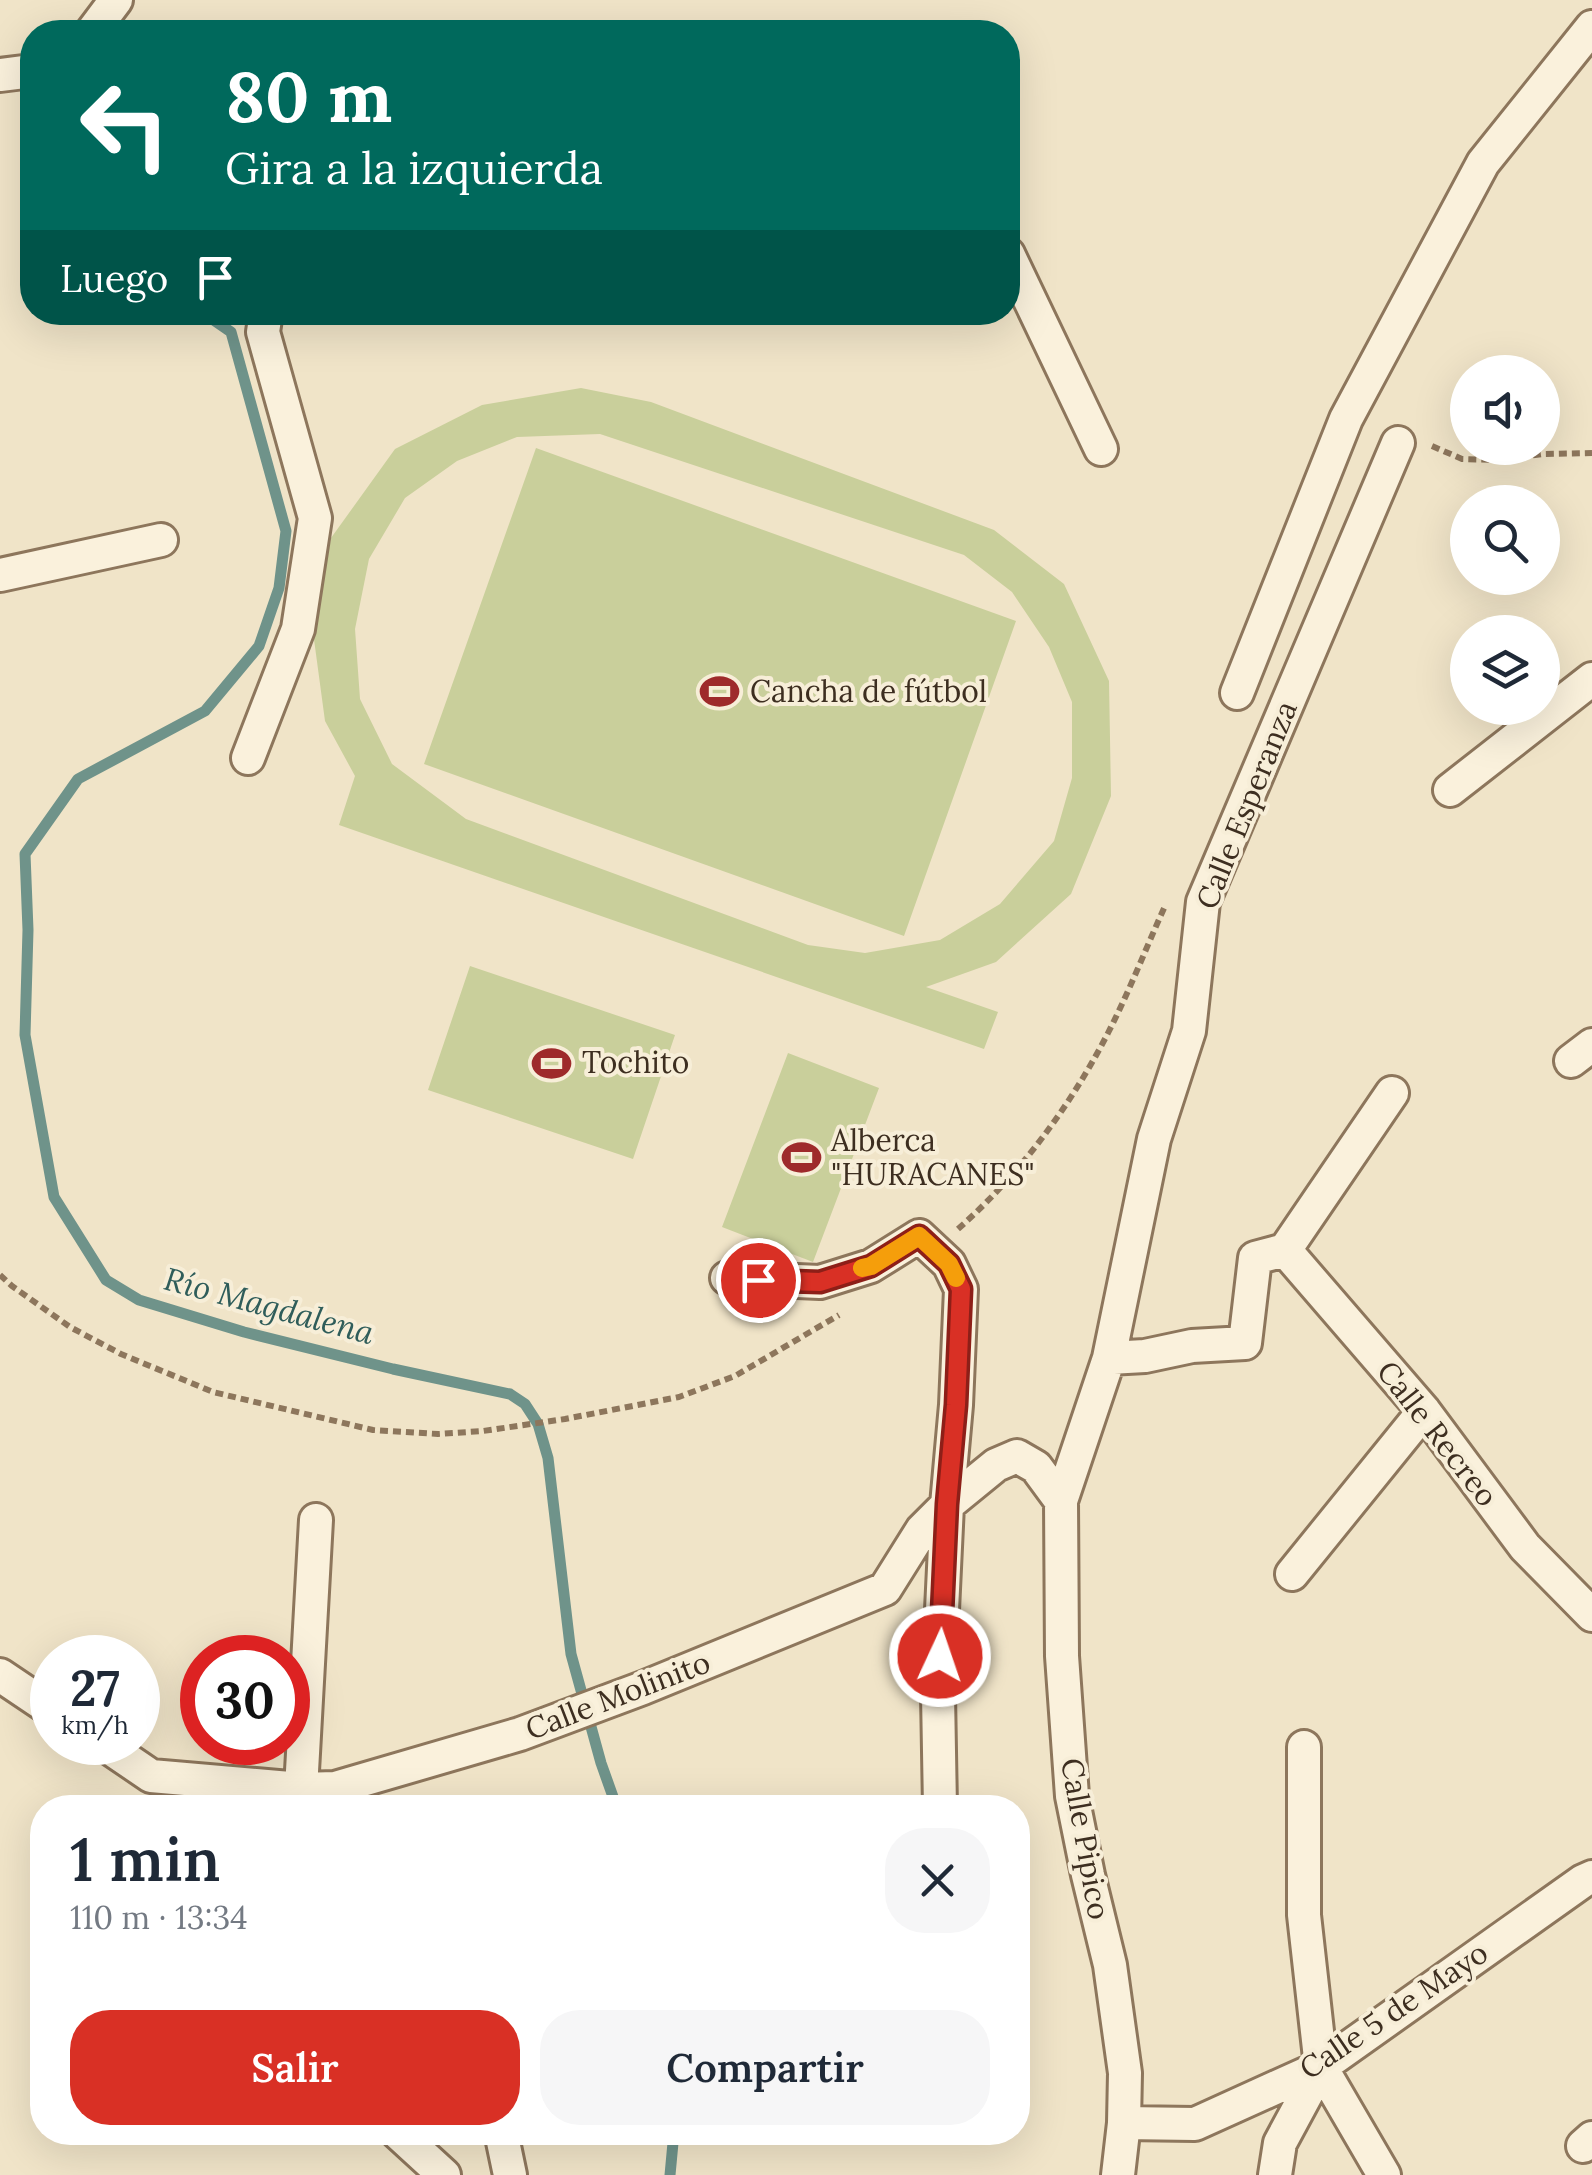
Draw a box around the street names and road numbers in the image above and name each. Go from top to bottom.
street label: Calle Esperanza [1187,695,1305,914]
street label: Calle Recreo [1369,1353,1506,1514]
street label: Calle Molinito [520,1642,715,1748]
street label: Calle Pipico [1053,1755,1119,1923]
street label: Calle 5 de Mayo [1292,1933,1495,2088]

